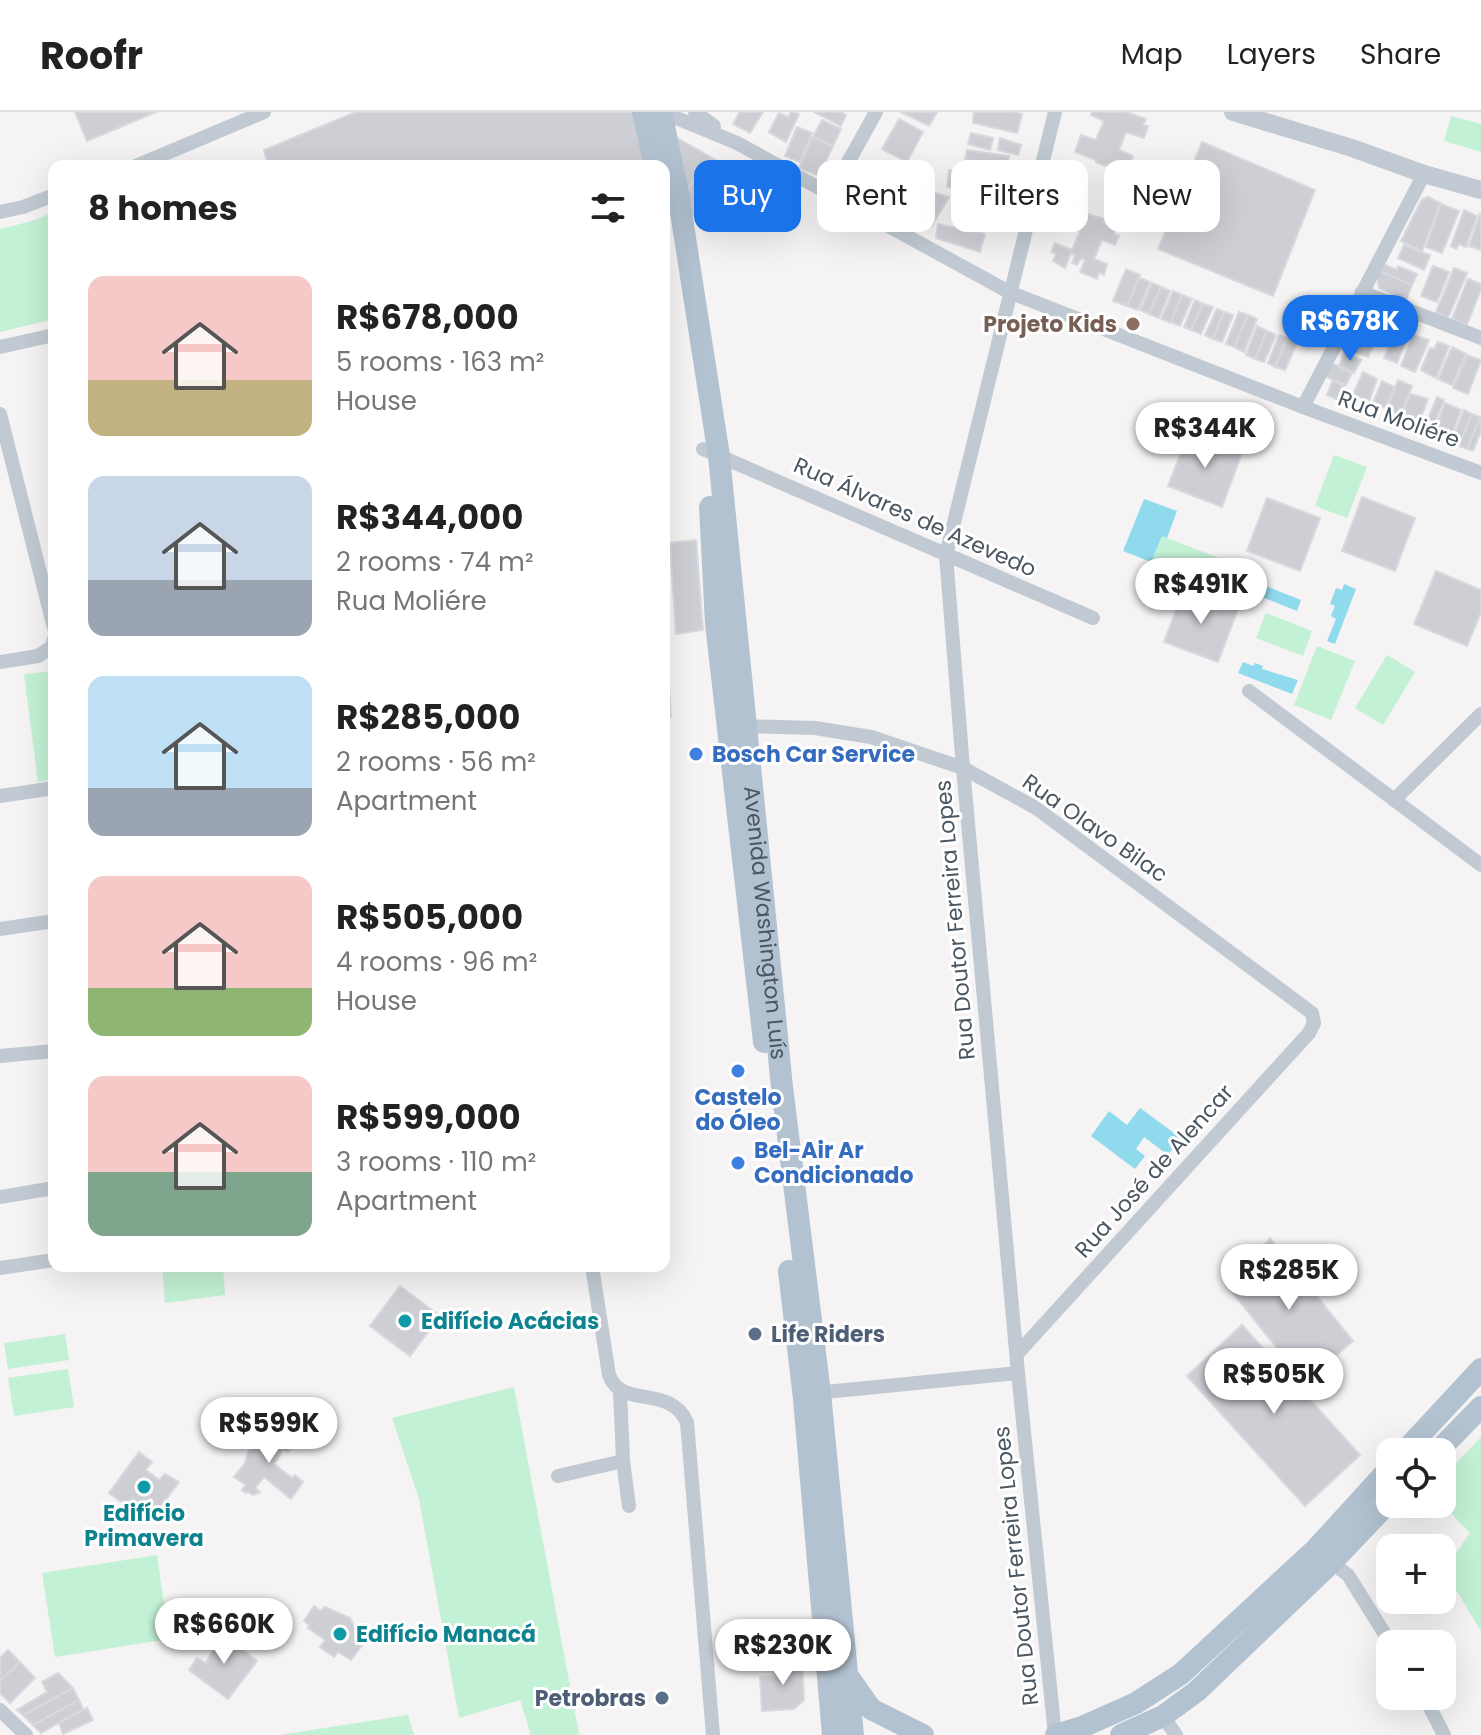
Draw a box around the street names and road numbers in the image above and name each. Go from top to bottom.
street label: Rua Moliére [1334,383,1464,455]
street label: Rua Álvares de Azevedo [789,449,1041,585]
street label: Rua Olavo Bilac [1016,766,1174,890]
street label: Rua Doutor Ferreira Lopes [927,779,983,1061]
street label: Avenida Washington Luís [737,784,795,1061]
street label: Rua José de Alencar [1068,1077,1240,1265]
street label: Rua Doutor Ferreira Lopes [986,1425,1046,1707]

